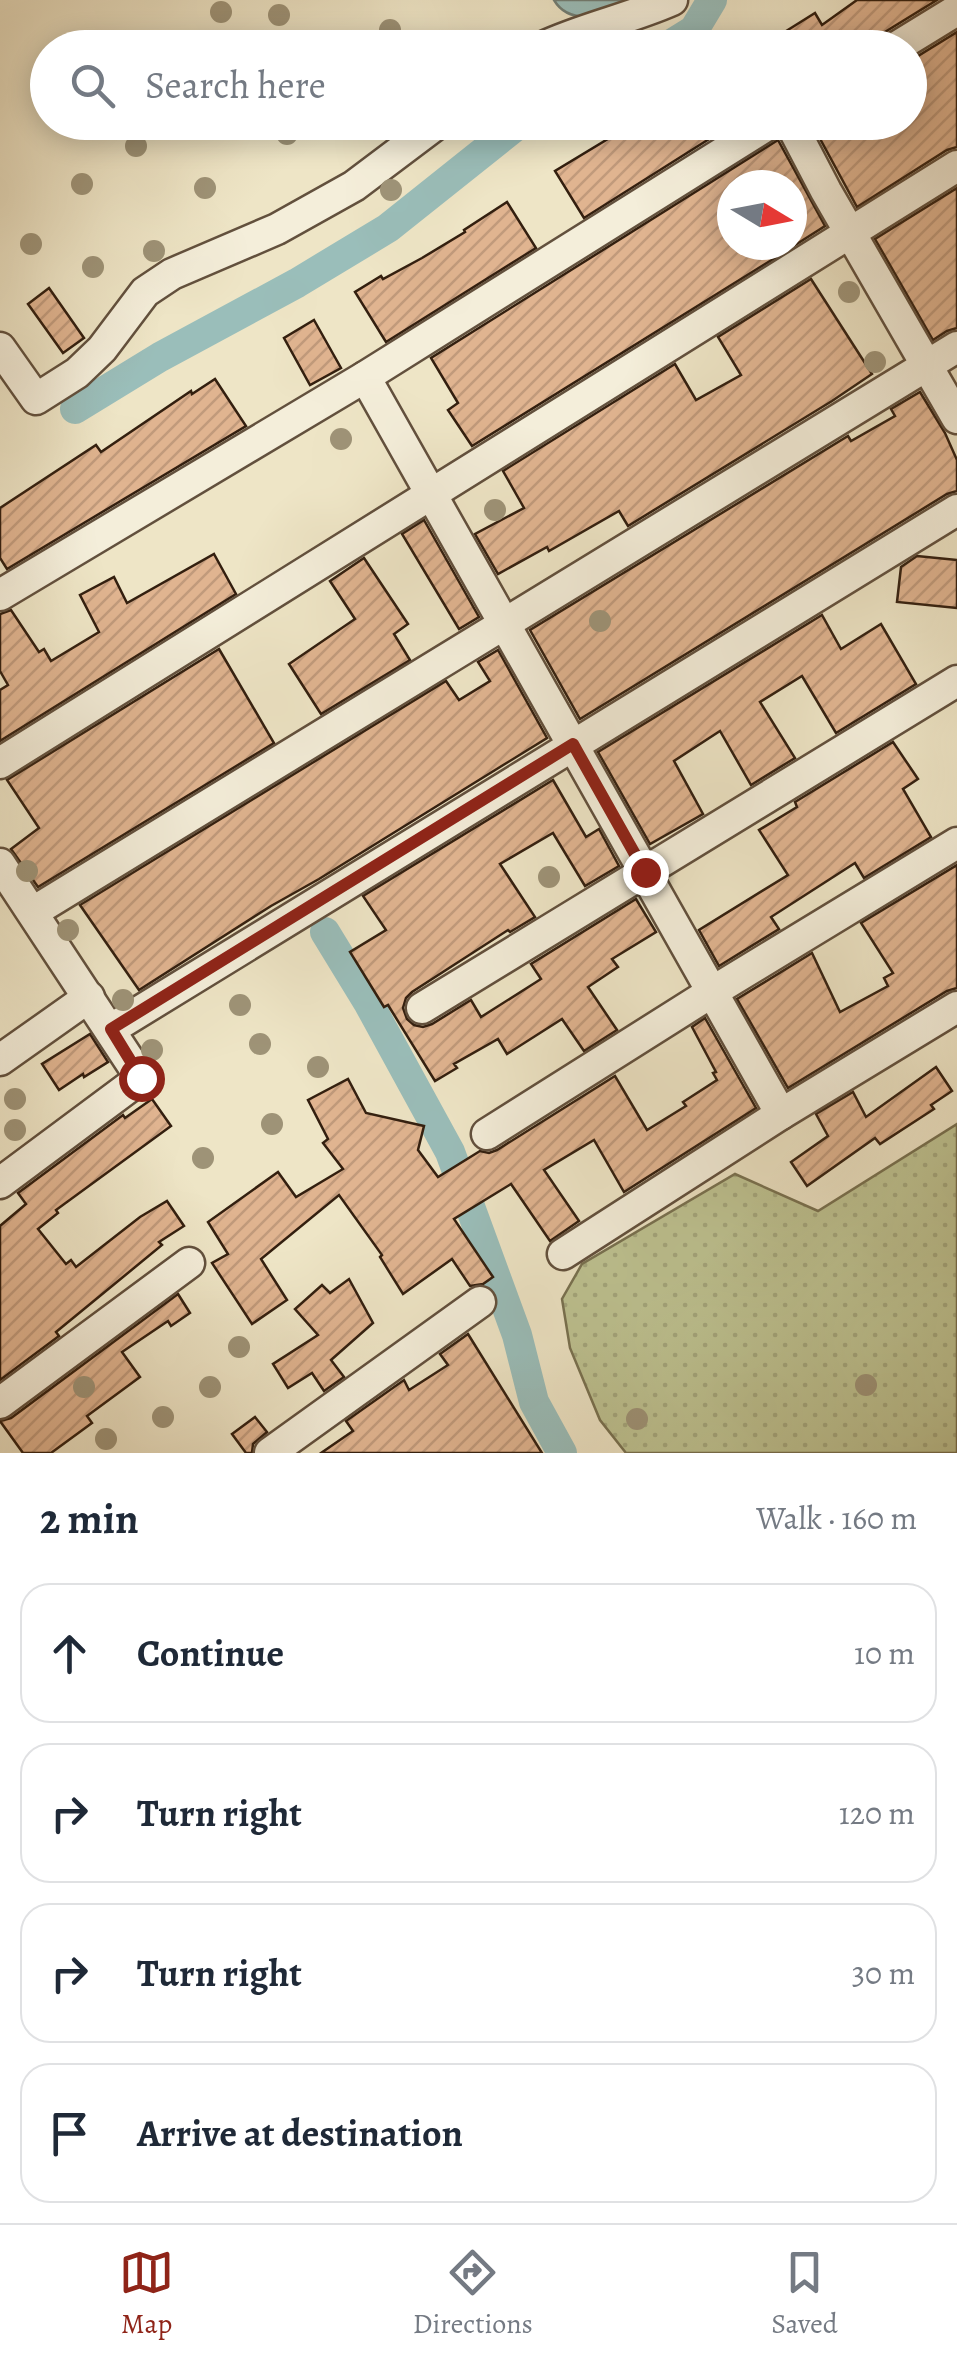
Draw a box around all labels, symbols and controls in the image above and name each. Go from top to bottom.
search box [30,30,927,140]
icon: search [65,58,120,113]
text: Search here [145,59,326,111]
north arrow [717,170,807,260]
route end [623,850,669,896]
route start [119,1056,165,1102]
text: 2 min [40,1490,139,1547]
text: Walk · 160 m [756,1496,917,1540]
icon: ahead [42,1626,97,1681]
text: Continue [137,1627,284,1679]
text: 10 m [854,1631,915,1675]
icon: right [42,1786,97,1841]
text: Turn right [137,1787,302,1839]
text: 120 m [839,1791,915,1835]
icon: right [42,1946,97,2001]
text: Turn right [137,1947,302,1999]
text: 30 m [852,1951,915,1995]
icon: arrive [42,2106,97,2161]
text: Arrive at destination [137,2107,463,2159]
tab: Map [119,2245,174,2343]
tab: Directions [413,2245,533,2343]
tab: Saved [771,2245,838,2343]

